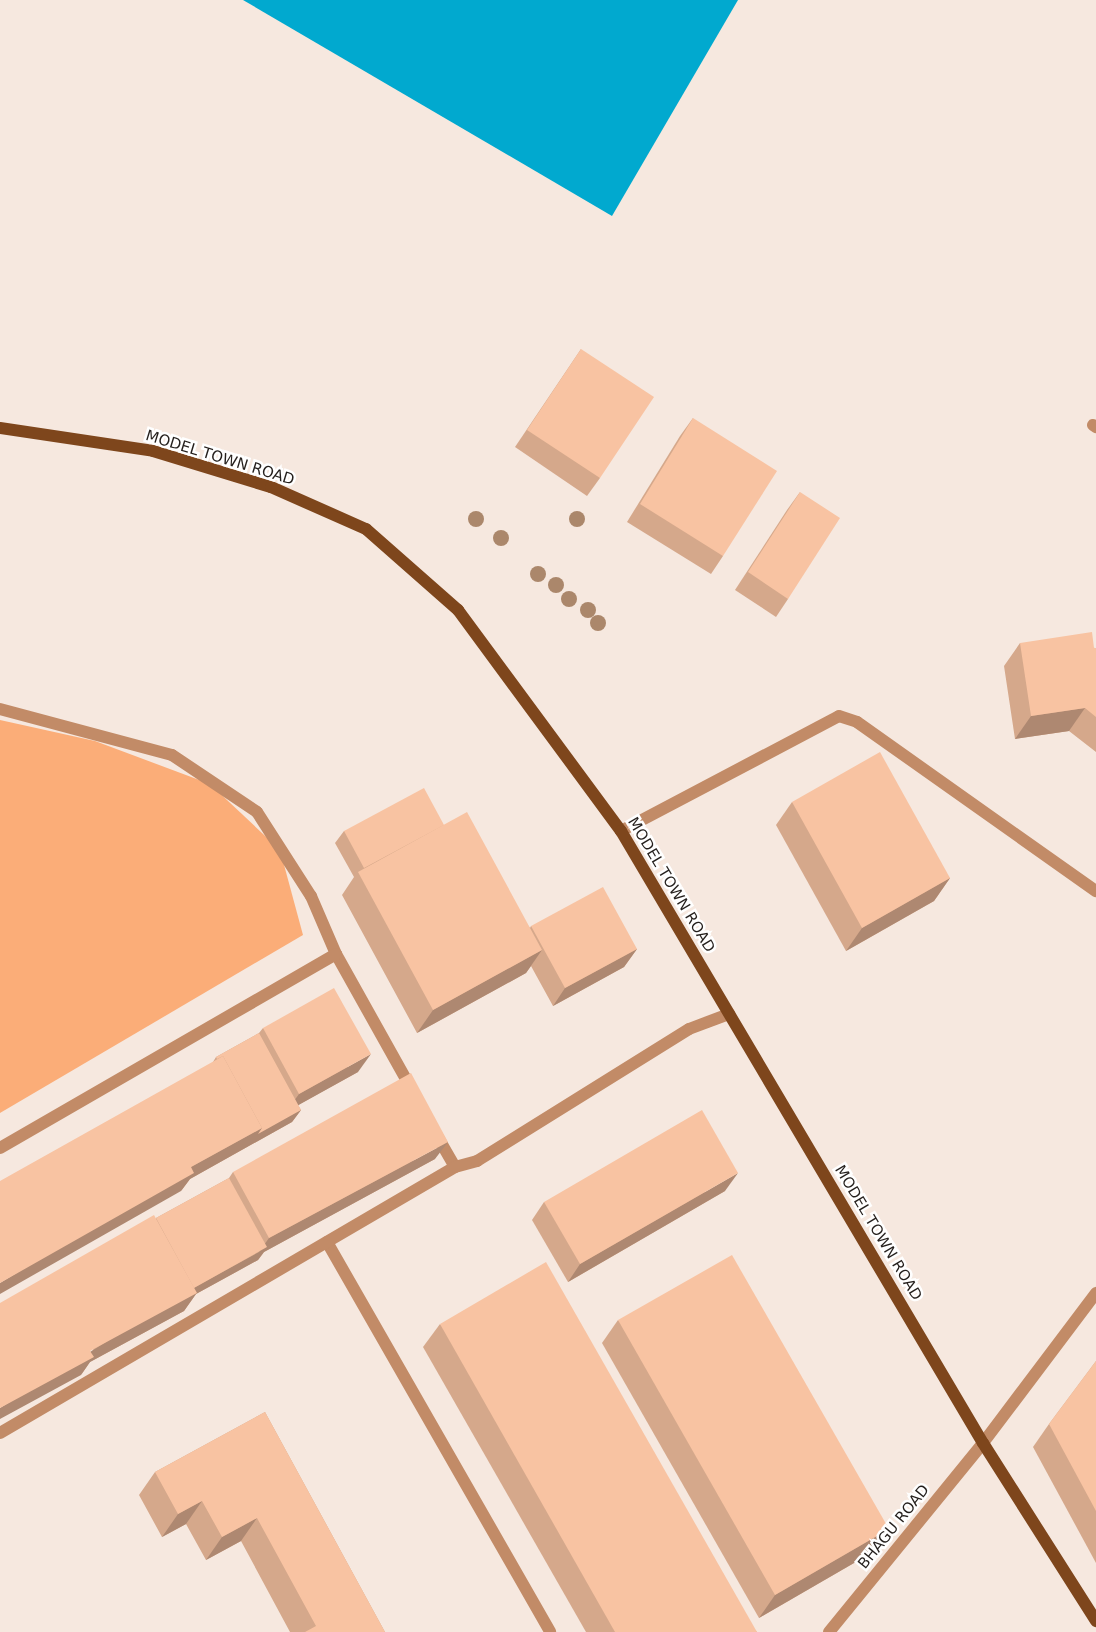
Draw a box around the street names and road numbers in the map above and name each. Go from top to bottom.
street label: MODEL TOWN ROAD [144,427,296,489]
street label: MODEL TOWN ROAD [624,814,718,956]
street label: MODEL TOWN ROAD [831,1162,925,1304]
street label: BHAGU ROAD [855,1481,933,1573]

